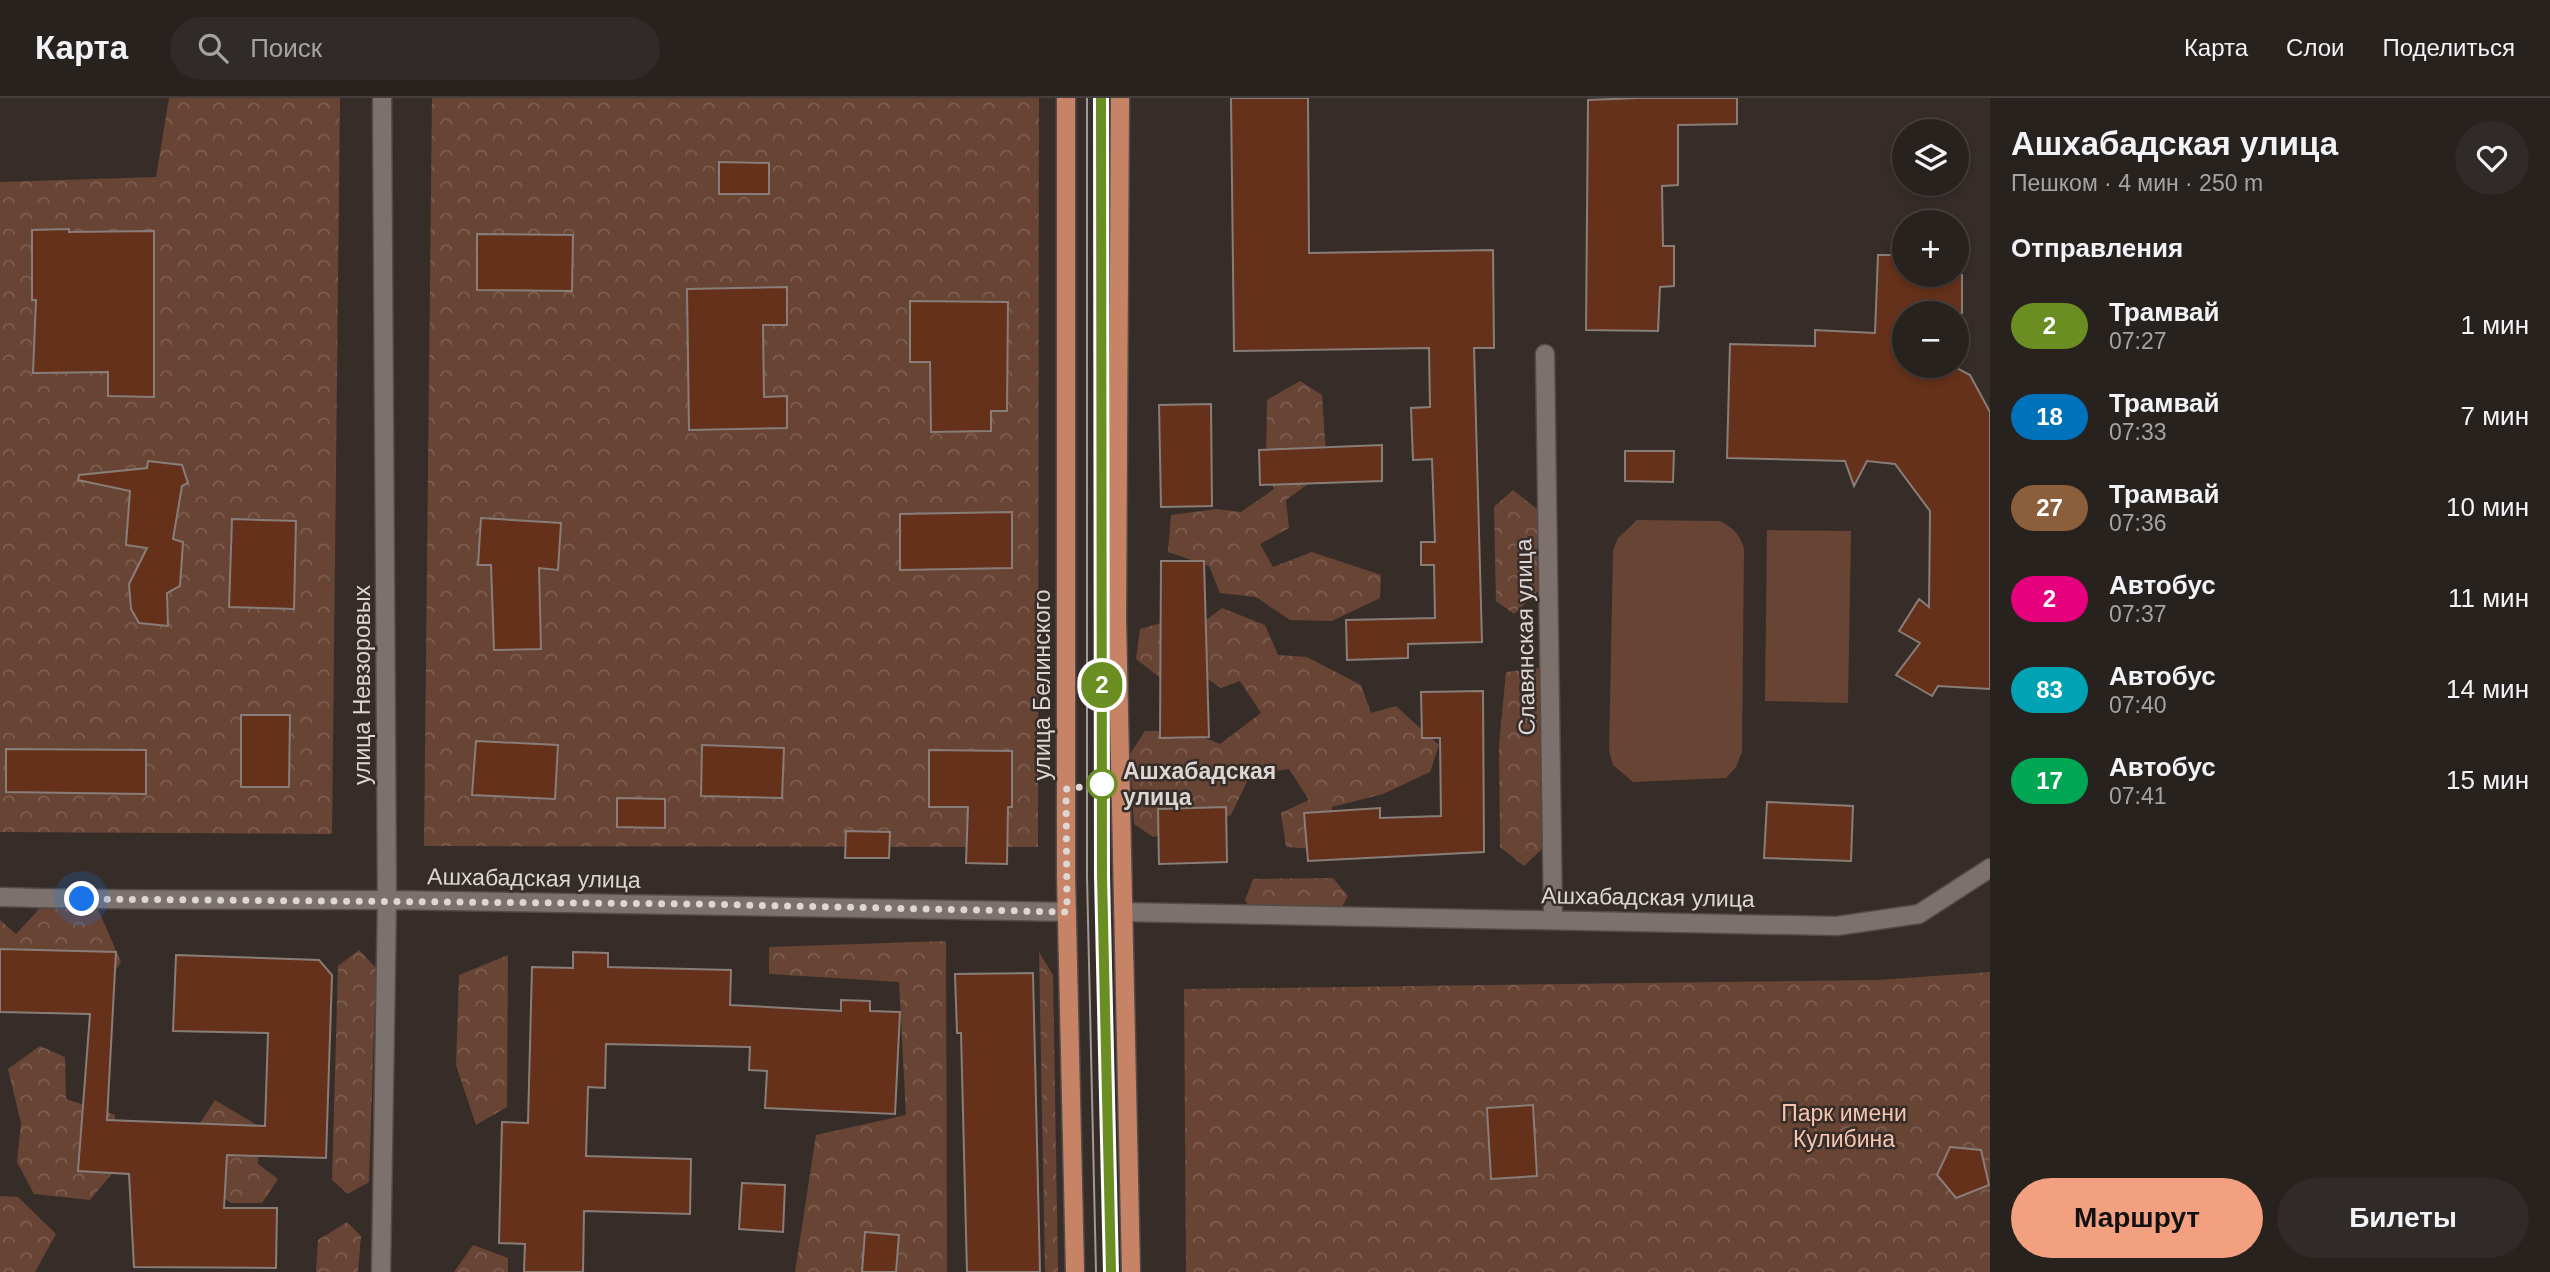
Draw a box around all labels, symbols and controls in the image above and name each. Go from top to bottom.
search box [170,17,660,80]
text: Карта [35,29,128,66]
icon: search [194,29,232,67]
text: Поиск [250,33,322,63]
text: Карта [2184,34,2248,61]
text: Слои [2286,34,2344,61]
text: Поделиться [2382,34,2515,61]
map controls [1892,119,1969,378]
button: layers [1892,119,1969,196]
button: heart [2455,121,2529,195]
text: Ашхабадская улица [2011,125,2338,162]
text: Пешком · 4 мин · 250 m [2011,170,2263,196]
button: + [1892,210,1969,287]
text: Отправления [2011,233,2183,263]
text: Трамвай [2109,297,2220,327]
button: − [1892,301,1969,378]
text: 1 мин [2461,310,2529,340]
text: 2 [2043,312,2056,339]
text: 07:27 [2109,328,2167,354]
text: Трамвай [2109,388,2220,418]
text: 7 мин [2461,401,2529,431]
text: 18 [2036,403,2063,430]
text: 07:33 [2109,419,2167,445]
text: Трамвай [2109,479,2220,509]
text: 10 мин [2446,492,2529,522]
text: 27 [2036,494,2063,521]
text: 07:36 [2109,510,2167,536]
street label: Славянская улица [1510,538,1540,736]
text: Автобус [2109,570,2216,600]
text: 11 мин [2448,583,2529,613]
street label: улица Невзоровых [349,585,375,785]
text: 2 [2043,585,2056,612]
street label: улица Белинского [1029,590,1055,781]
text: 07:37 [2109,601,2167,627]
text: Автобус [2109,661,2216,691]
line badge: 2 [1079,662,1125,708]
text: 2 [1095,671,1109,698]
text: 14 мин [2446,674,2529,704]
text: 83 [2036,676,2063,703]
text: 07:40 [2109,692,2167,718]
text: Автобус [2109,752,2216,782]
place label: Ашхабадская улица [1123,758,1276,810]
text: 15 мин [2446,765,2529,795]
text: 17 [2036,767,2063,794]
marker: Ашхабадская улица [1087,769,1117,799]
text: 07:41 [2109,783,2167,809]
street label: Ашхабадская улица [427,863,641,893]
your location [64,881,99,916]
street label: Ашхабадская улица [1541,882,1755,912]
park label: Парк имени Кулибина [1781,1100,1907,1152]
button: Маршрут [2011,1178,2263,1258]
button: Билеты [2277,1178,2529,1258]

